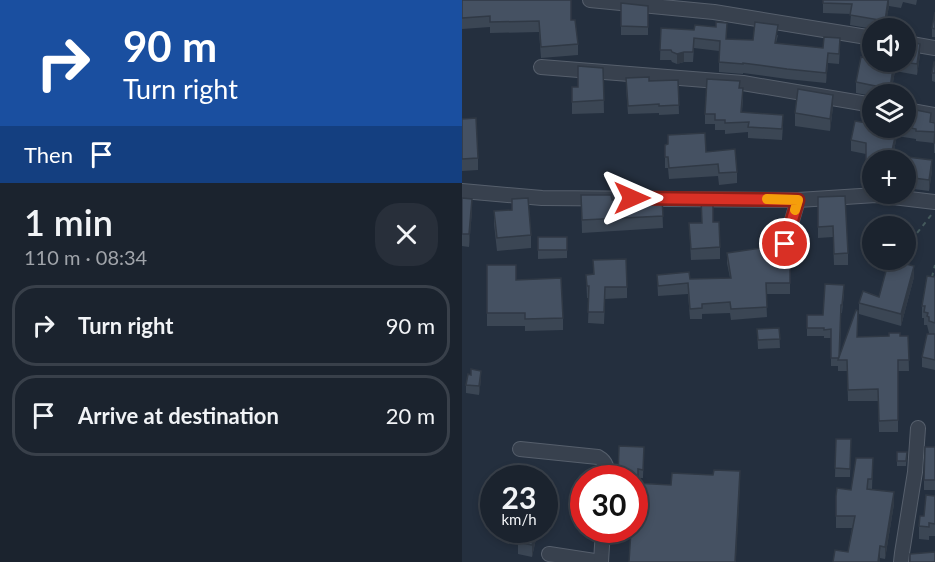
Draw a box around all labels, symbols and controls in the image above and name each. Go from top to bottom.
map controls [862,18,916,270]
button: sound [862,18,916,72]
text: 90 m [123,21,217,71]
icon: right [24,24,102,102]
text: Turn right [123,72,238,105]
button: layers [862,84,916,138]
icon: arrive [85,138,118,171]
text: Then [24,141,73,168]
button: + [862,150,916,204]
position arrow [600,166,664,230]
text: 1 min [24,200,113,244]
button: close [375,203,438,266]
button: − [862,216,916,270]
pin [759,218,810,269]
icon: arrive [768,227,801,260]
text: 110 m · 08:34 [24,245,147,269]
icon: right [27,309,60,342]
text: Turn right [78,312,173,339]
text: 90 m [386,312,435,339]
icon: arrive [27,399,60,432]
text: Arrive at destination [78,402,279,429]
text: 20 m [386,402,435,429]
speed limit sign: 30 [570,465,648,543]
text: 23 [502,479,536,515]
text: km/h [501,510,537,528]

